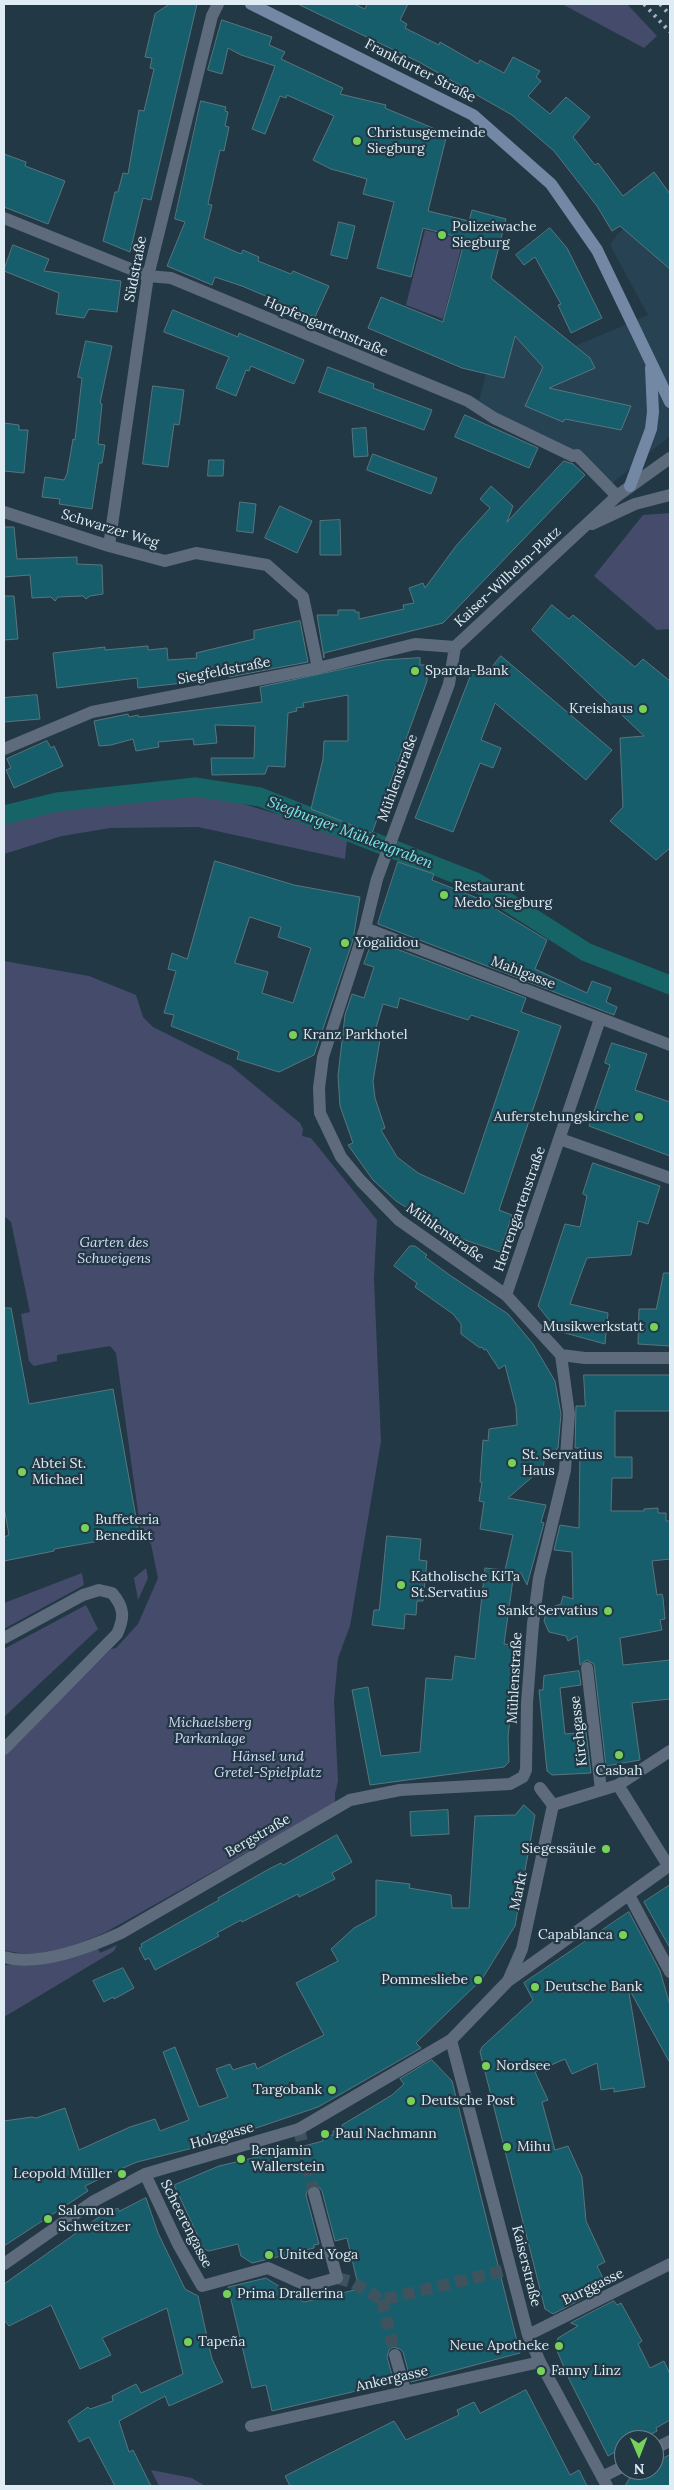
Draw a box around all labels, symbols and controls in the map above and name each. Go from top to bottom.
street label: Frankfurter Straße [362,36,478,106]
place label: Christusgemeinde Siegburg [367,125,486,158]
marker: Christusgemeinde Siegburg [351,135,363,147]
place label: Polizeiwache Siegburg [452,219,537,252]
marker: Polizeiwache Siegburg [436,229,448,241]
street label: Südstraße [121,235,151,303]
street label: Hopfengartenstraße [262,293,390,361]
street label: Schwarzer Weg [59,506,161,552]
street label: Kaiser-Wilhelm-Platz [451,523,565,631]
street label: Siegfeldstraße [176,654,272,688]
place label: Sparda-Bank [425,663,509,679]
marker: Sparda-Bank [409,665,421,677]
place label: Kreishaus [569,701,633,717]
marker: Kreishaus [637,703,649,715]
street label: Mühlenstraße [374,732,422,824]
water label: Siegburger Mühlengraben [265,793,435,873]
place label: Restaurant Medo Siegburg [454,879,552,912]
marker: Restaurant Medo Siegburg [438,889,450,901]
place label: Yogalidou [355,935,419,951]
marker: Yogalidou [339,937,351,949]
street label: Mahlgasse [488,953,558,993]
place label: Kranz Parkhotel [303,1027,408,1043]
marker: Kranz Parkhotel [287,1029,299,1041]
place label: Auferstehungskirche [494,1109,629,1125]
marker: Auferstehungskirche [633,1111,645,1123]
street label: Herrengartenstraße [491,1144,549,1274]
street label: Mühlenstraße [403,1200,487,1266]
park label: Garten des Schweigens [77,1235,151,1268]
place label: Musikwerkstatt [543,1319,644,1335]
marker: Musikwerkstatt [648,1321,660,1333]
place label: St. Servatius Haus [522,1447,602,1480]
place label: Abtei St. Michael [32,1456,86,1488]
marker: St. Servatius Haus [506,1457,518,1469]
marker: Abtei St. Michael [16,1466,28,1478]
place label: Buffeteria Benedikt [95,1512,159,1544]
marker: Buffeteria Benedikt [79,1522,91,1534]
place label: Katholische KiTa St.Servatius [411,1569,520,1601]
marker: Katholische KiTa St.Servatius [395,1579,407,1591]
place label: Sankt Servatius [498,1603,598,1619]
marker: Sankt Servatius [602,1605,614,1617]
street label: Mühlenstraße [504,1632,526,1724]
street label: Kirchgasse [567,1695,591,1767]
park label: Michaelsberg Parkanlage [168,1715,252,1748]
park label: Hänsel und Gretel-Spielplatz [214,1749,322,1781]
marker: Casbah [613,1749,625,1761]
place label: Casbah [595,1763,643,1779]
street label: Bergstraße [223,1811,293,1861]
place label: Siegessäule [522,1841,596,1857]
marker: Siegessäule [600,1843,612,1855]
street label: Markt [507,1870,531,1912]
place label: Capablanca [538,1927,613,1943]
marker: Capablanca [617,1929,629,1941]
place label: Pommesliebe [381,1972,468,1988]
marker: Pommesliebe [472,1974,484,1986]
place label: Deutsche Bank [545,1979,642,1995]
marker: Deutsche Bank [529,1981,541,1993]
place label: Nordsee [496,2058,551,2074]
marker: Nordsee [480,2060,492,2072]
place label: Targobank [253,2082,322,2098]
marker: Targobank [326,2084,338,2096]
place label: Deutsche Post [421,2093,515,2109]
marker: Deutsche Post [405,2095,417,2107]
street label: Holzgasse [188,2119,256,2153]
place label: Paul Nachmann [335,2126,437,2142]
marker: Paul Nachmann [319,2128,331,2140]
place label: Mihu [517,2139,551,2155]
marker: Mihu [501,2141,513,2153]
place label: Benjamin Wallerstein [251,2143,325,2176]
marker: Benjamin Wallerstein [235,2153,247,2165]
place label: Leopold Müller [13,2166,112,2182]
marker: Leopold Müller [116,2168,128,2180]
street label: Scheerengasse [157,2177,215,2271]
place label: Salomon Schweitzer [58,2203,131,2236]
marker: Salomon Schweitzer [42,2213,54,2225]
street label: Kaiserstraße [508,2224,544,2308]
place label: United Yoga [279,2247,358,2263]
marker: United Yoga [263,2249,275,2261]
street label: Burggasse [560,2265,626,2309]
place label: Prima Drallerina [237,2286,343,2302]
marker: Prima Drallerina [221,2288,233,2300]
place label: Tapeña [198,2334,246,2350]
marker: Tapeña [182,2336,194,2348]
place label: Neue Apotheke [450,2338,549,2354]
marker: Neue Apotheke [553,2340,565,2352]
street label: Ankergasse [354,2363,430,2395]
place label: Fanny Linz [551,2363,621,2379]
marker: Fanny Linz [535,2365,547,2377]
north arrow [614,2430,664,2480]
text: N [634,2460,645,2478]

